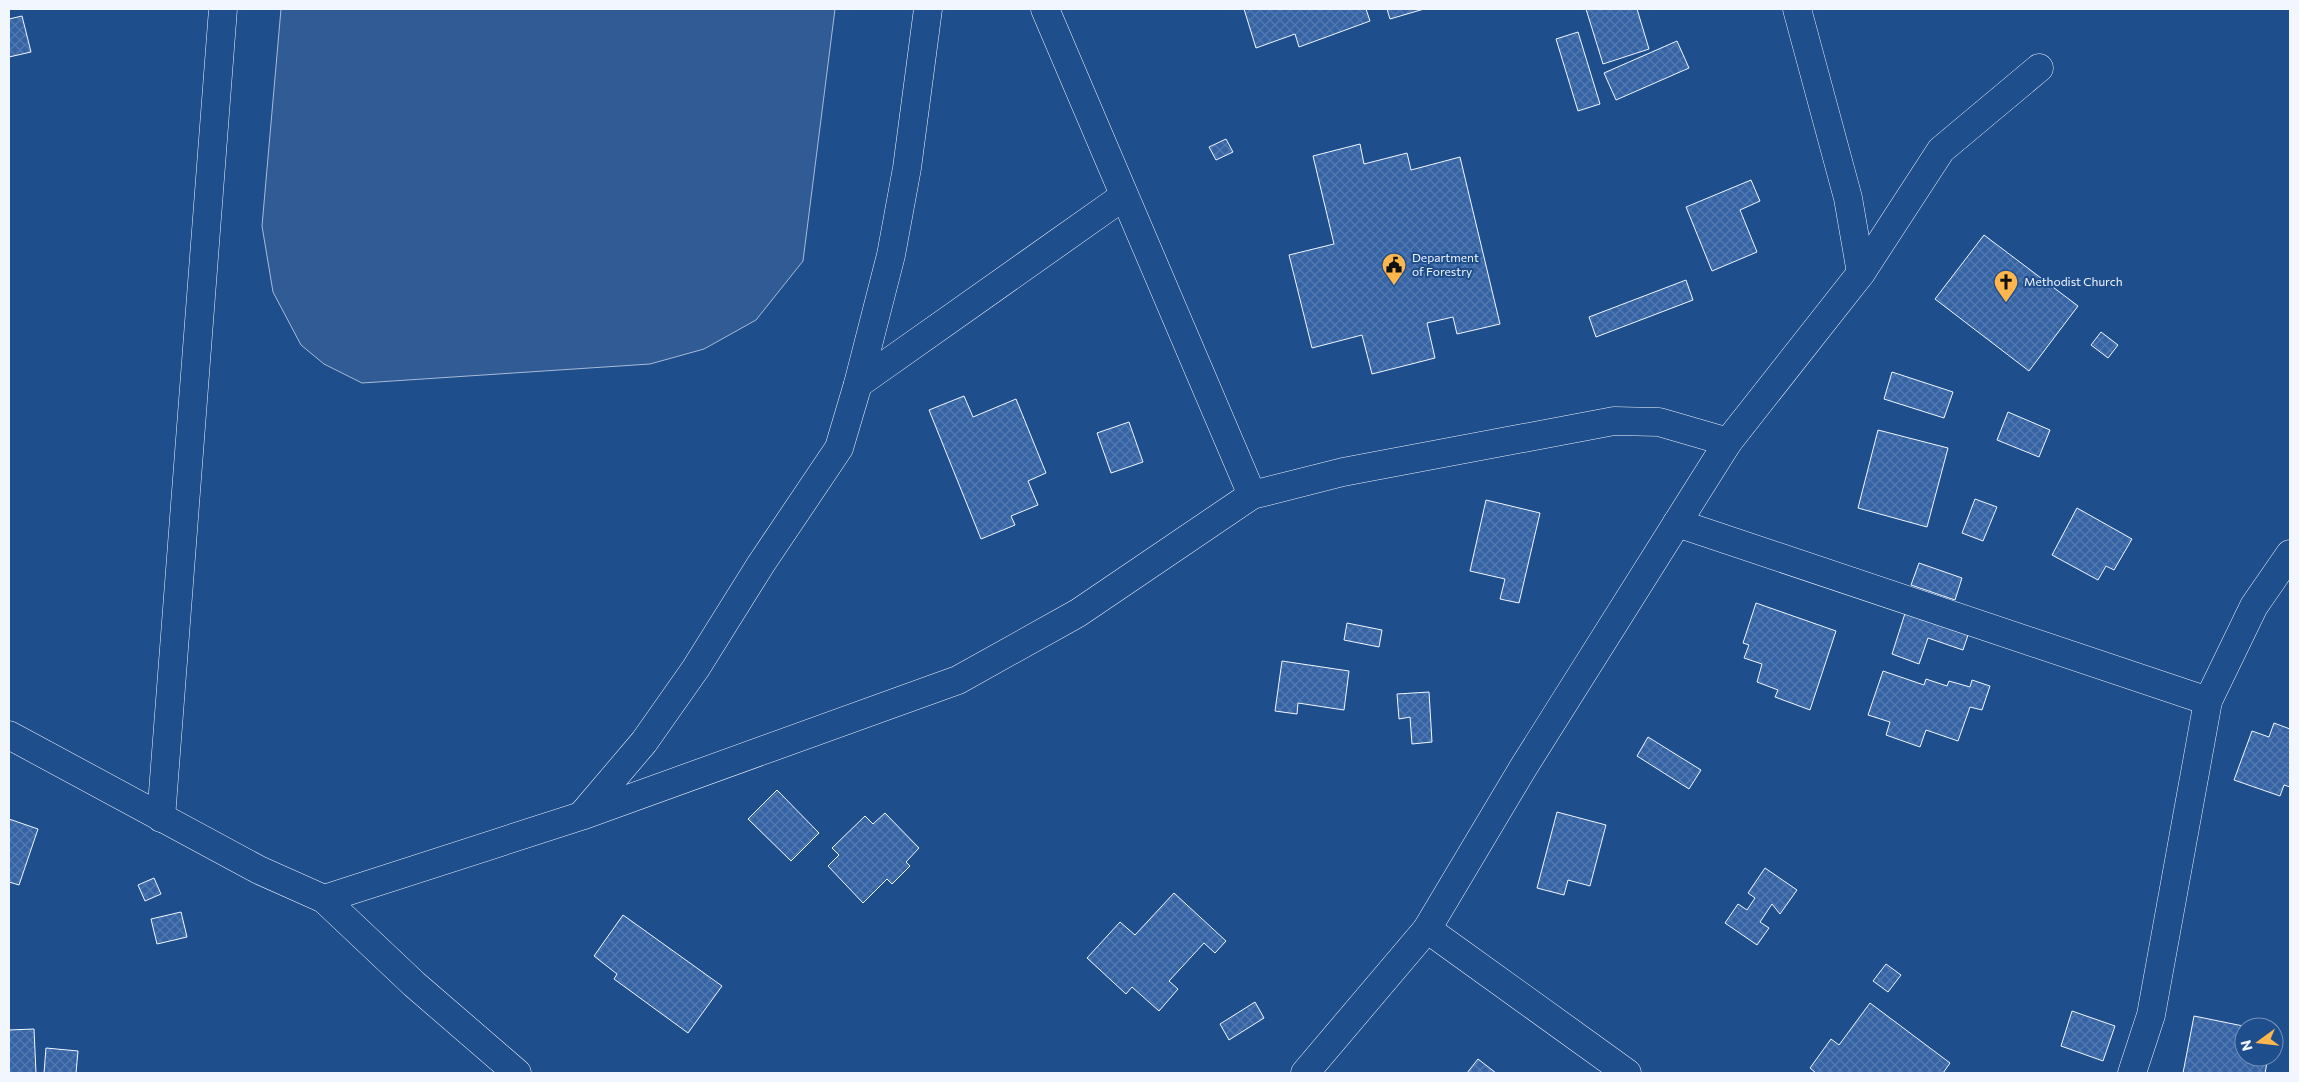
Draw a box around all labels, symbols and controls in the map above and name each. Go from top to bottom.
place label: Department of Forestry [1412,250,1479,278]
public building icon: Department of Forestry [1381,252,1407,286]
church icon: Methodist Church [1993,269,2019,303]
place label: Methodist Church [2024,274,2123,288]
north arrow [2234,1017,2284,1067]
text: N [2236,1038,2256,1053]

